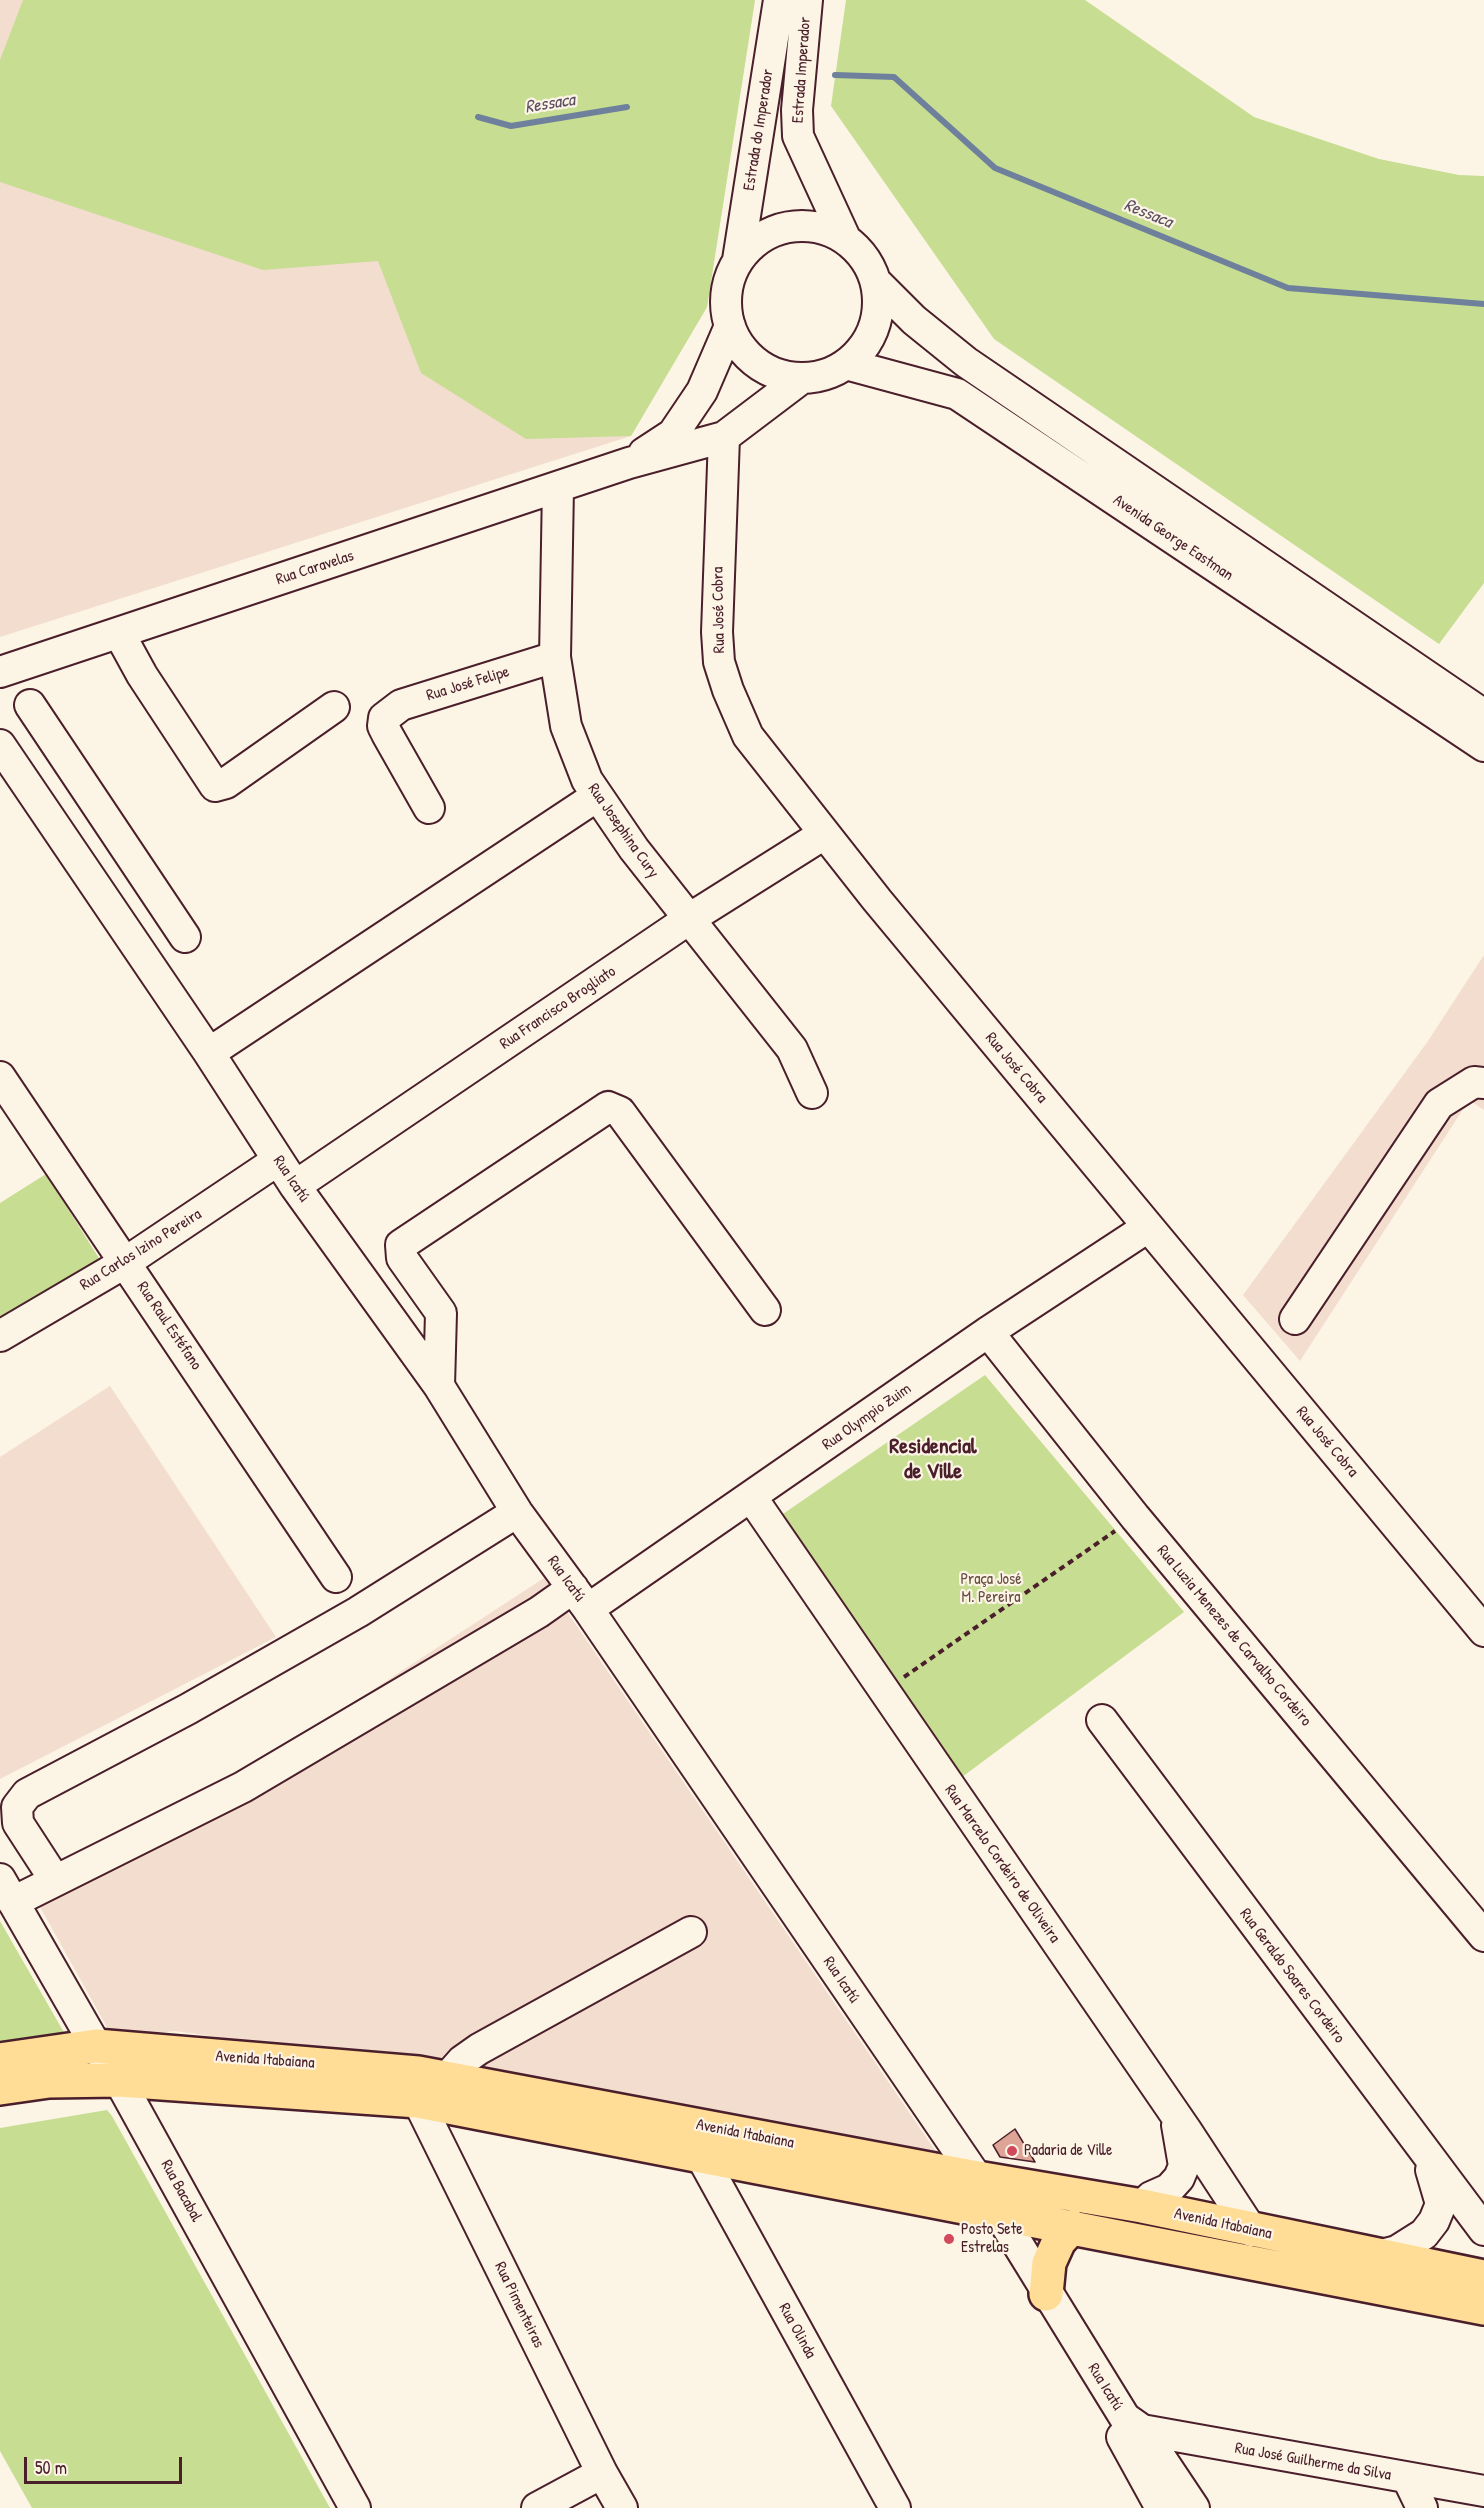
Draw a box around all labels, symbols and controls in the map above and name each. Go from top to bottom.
street label: Estrada Imperador [789,16,815,124]
street label: Estrada do Imperador [740,68,778,192]
water label: Ressaca [523,89,577,119]
water label: Ressaca [1121,195,1175,233]
street label: Avenida George Eastman [1109,491,1237,585]
street label: Rua Caravelas [274,546,356,590]
street label: Rua José Cobra [709,567,729,653]
street label: Rua José Felipe [424,662,512,706]
street label: Rua Josephina Cury [583,780,663,882]
street label: Rua Francisco Brogliato [496,962,620,1054]
street label: Rua José Cobra [981,1029,1051,1107]
street label: Rua Icatú [269,1152,313,1206]
street label: Rua Carlos Izino Pereira [77,1205,205,1295]
street label: Rua Raul Estéfano [132,1278,206,1374]
street label: Rua Olympio Zuim [819,1379,915,1455]
street label: Rua José Cobra [1292,1403,1362,1481]
district label: Residencial de Ville [889,1434,977,1486]
street label: Rua Luzia Menezes de Carvalho Cordeiro [1153,1542,1315,1730]
street label: Rua Icatú [543,1552,589,1606]
park label: Praça José M. Pereira [960,1570,1022,1608]
street label: Rua Marcelo Cordeiro de Oliveira [940,1781,1064,1947]
street label: Rua Geraldo Soares Cordeiro [1235,1905,1349,2047]
street label: Rua Icatú [819,1953,863,2007]
street label: Avenida Itabaiana [215,2047,315,2073]
street label: Avenida Itabaiana [694,2115,796,2153]
place label: Padaria de Ville [1024,2141,1112,2161]
marker: Padaria de Ville [1005,2144,1019,2158]
street label: Rua Bacabal [156,2157,206,2225]
street label: Avenida Itabaiana [1172,2204,1274,2244]
place label: Posto Sete Estrelas [961,2220,1023,2258]
marker: Posto Sete Estrelas [942,2232,956,2246]
street label: Rua Pimenteiras [490,2259,548,2351]
street label: Rua Olinda [774,2300,820,2362]
street label: Rua Icatú [1083,2360,1127,2414]
street label: Rua José Guilherme da Silva [1233,2439,1393,2485]
scale bar [27,2445,184,2483]
text: 50 m [35,2455,67,2480]

